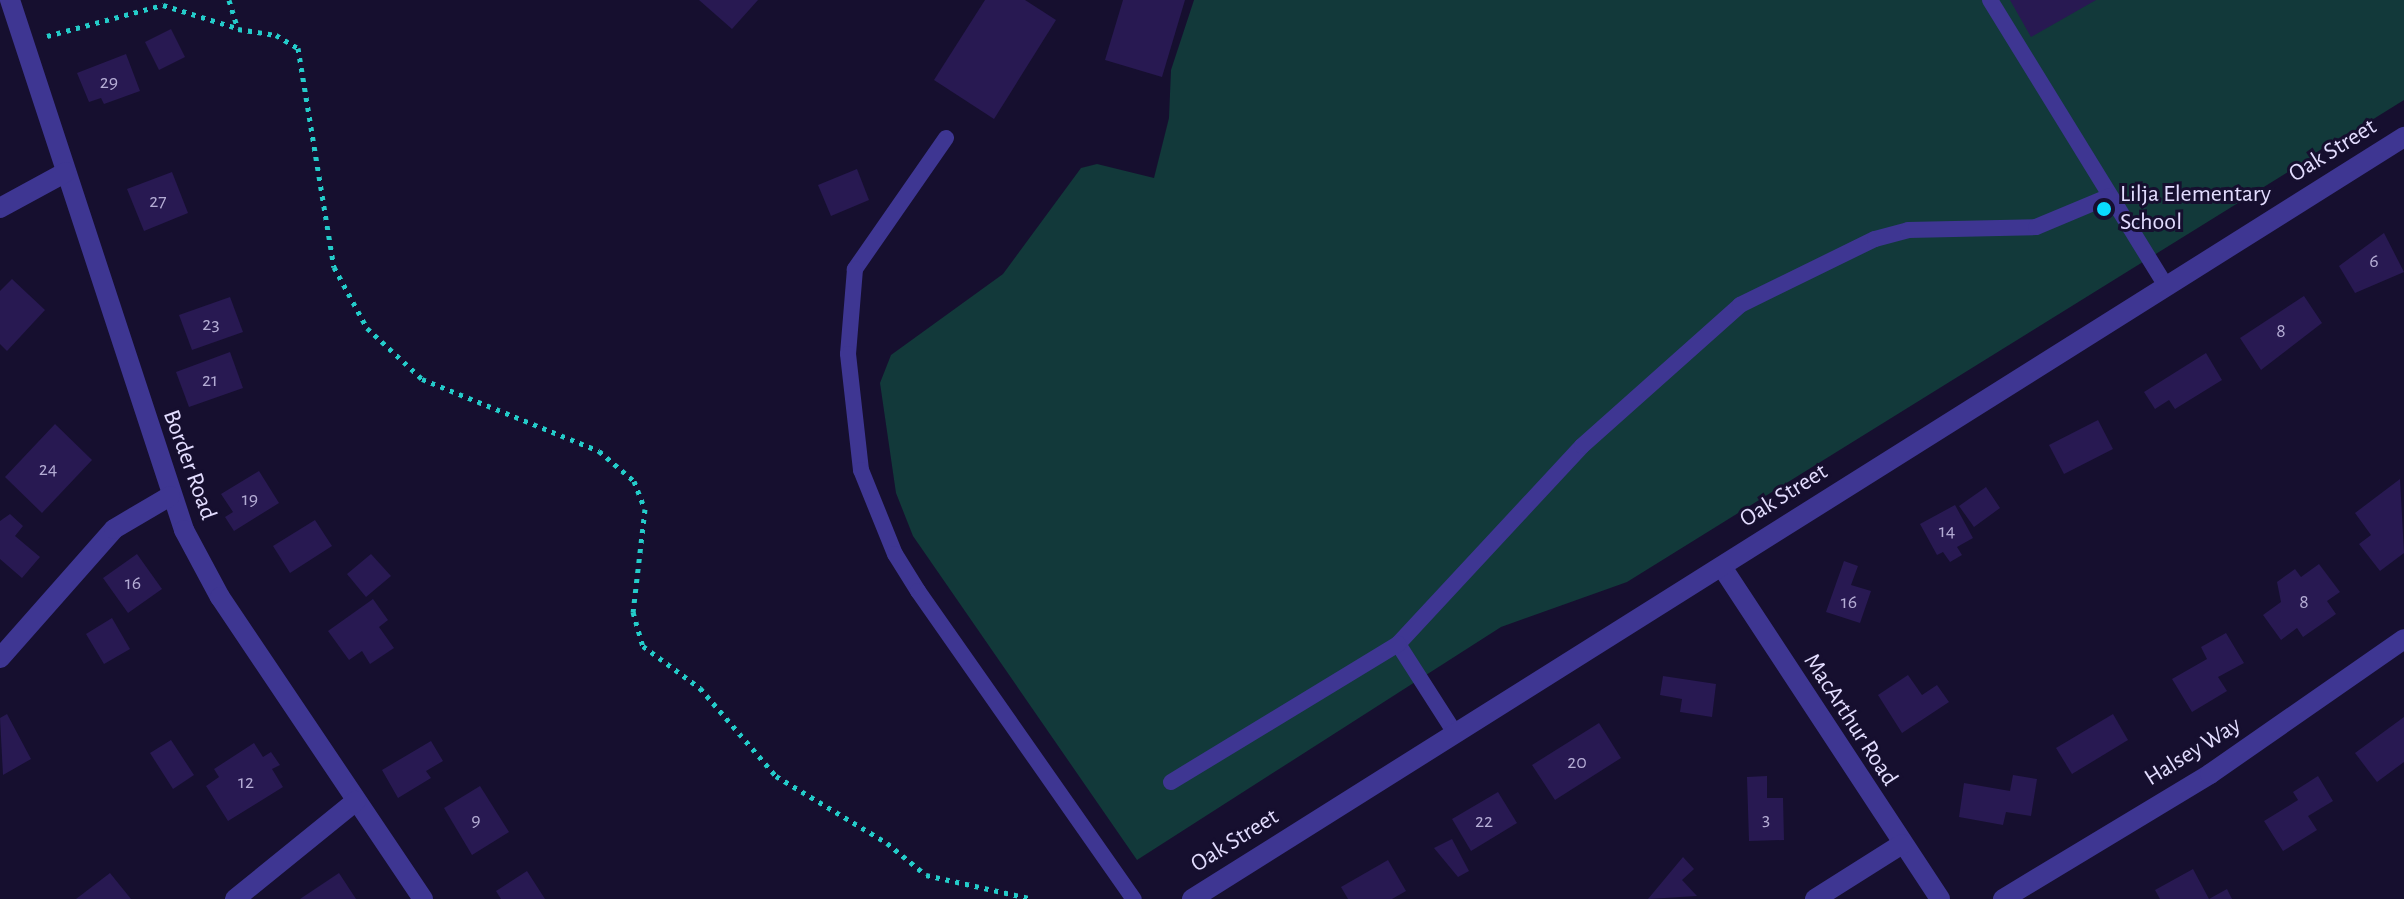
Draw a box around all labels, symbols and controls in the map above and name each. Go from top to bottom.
house number: 29 [100,70,118,94]
street label: Oak Street [2284,113,2382,189]
place label: Lilja Elementary School [2120,181,2271,237]
house number: 27 [149,189,167,213]
marker: Lilja Elementary School [2095,200,2113,218]
house number: 6 [2369,249,2379,273]
house number: 23 [202,312,220,336]
house number: 8 [2276,319,2286,343]
house number: 21 [202,368,218,392]
street label: Border Road [156,406,222,524]
house number: 24 [39,457,57,481]
street label: Oak Street [1735,458,1833,534]
house number: 19 [242,487,258,511]
house number: 14 [1939,519,1955,543]
house number: 16 [125,571,141,595]
house number: 16 [1841,590,1857,614]
house number: 8 [2299,590,2309,614]
street label: MacArthur Road [1797,648,1903,792]
street label: Halsey Way [2139,711,2247,793]
house number: 20 [1567,750,1587,774]
house number: 12 [238,770,254,794]
street label: Oak Street [1186,803,1284,879]
house number: 3 [1762,807,1770,831]
house number: 9 [471,808,481,832]
house number: 22 [1475,809,1493,833]

